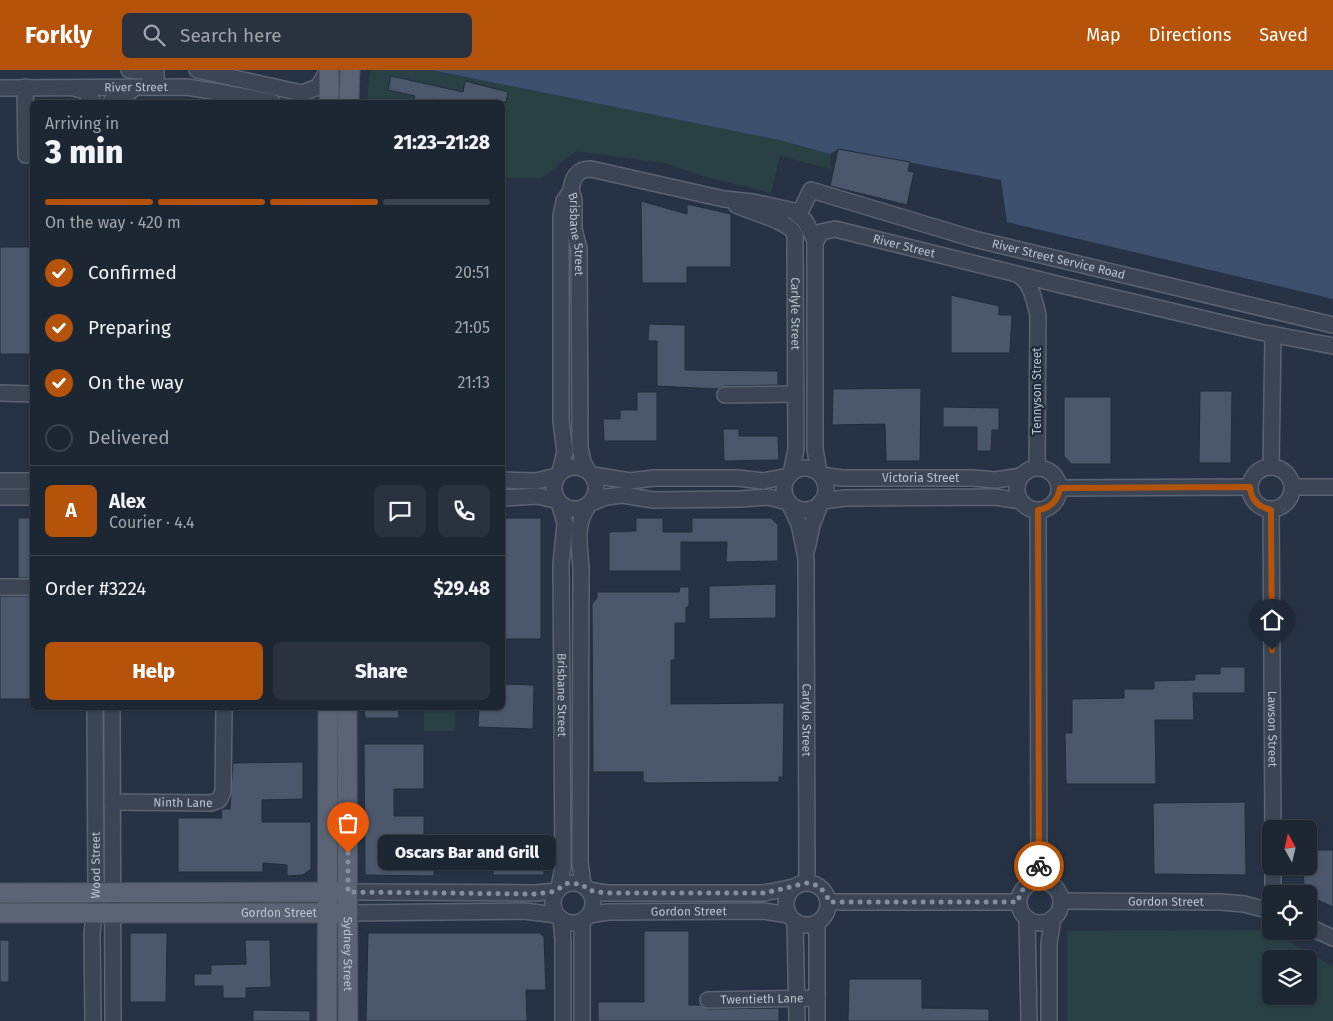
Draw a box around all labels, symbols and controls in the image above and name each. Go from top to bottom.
search box [122,13,472,58]
text: Forkly [25,21,92,49]
icon: search [140,21,168,49]
text: Search here [180,24,282,47]
text: Map [1086,24,1121,46]
text: Directions [1149,24,1231,46]
text: Saved [1259,24,1308,46]
street label: River Street [104,80,168,94]
text: Arriving in [45,114,119,133]
text: 21:23–21:28 [394,131,490,154]
text: 3 min [45,133,123,171]
street label: Brisbane Street [565,190,586,276]
text: On the way · 420 m [45,213,181,232]
street label: River Street [872,232,937,261]
street label: River Street Service Road [990,237,1127,282]
icon: check [45,259,73,287]
text: Confirmed [88,261,177,284]
text: 20:51 [455,263,490,282]
street label: Carlyle Street [788,277,803,351]
icon: check [45,314,73,342]
text: Preparing [88,316,171,339]
text: 21:05 [455,318,490,337]
street label: Tennyson Street [1030,347,1044,435]
icon: check [45,369,73,397]
text: On the way [88,371,184,394]
text: 21:13 [457,373,490,392]
text: Delivered [88,426,170,449]
street label: Victoria Street [882,471,960,485]
button: chat [374,485,426,537]
button: phone [438,485,490,537]
text: Alex [109,490,146,513]
text: A [65,499,77,522]
text: Courier · 4.4 [109,513,195,532]
text: Order #3224 [45,577,146,600]
text: $29.48 [434,577,490,600]
pin [1251,599,1293,650]
icon: home [1258,606,1286,634]
button: Help [45,642,263,700]
button: Share [273,642,490,700]
street label: Brisbane Street [555,653,569,738]
street label: Carlyle Street [799,684,814,757]
street label: Lawson Street [1265,691,1280,768]
street label: Ninth Lane [153,795,213,810]
pin [327,802,369,853]
icon: bag [334,809,362,837]
north arrow [1262,820,1318,875]
map controls [1262,820,1317,1005]
street label: Wood Street [88,831,103,899]
callout: Oscars Bar and Grill [378,836,556,870]
courier [1014,841,1064,891]
text: Oscars Bar and Grill [395,843,539,862]
icon: bike [1025,852,1053,880]
button: locate [1262,885,1317,940]
street label: Gordon Street [1128,894,1205,909]
street label: Gordon Street [651,904,727,919]
street label: Gordon Street [241,906,318,920]
street label: Sydney Street [341,917,355,992]
button: layers [1262,950,1317,1005]
street label: Twentieth Lane [720,991,804,1007]

